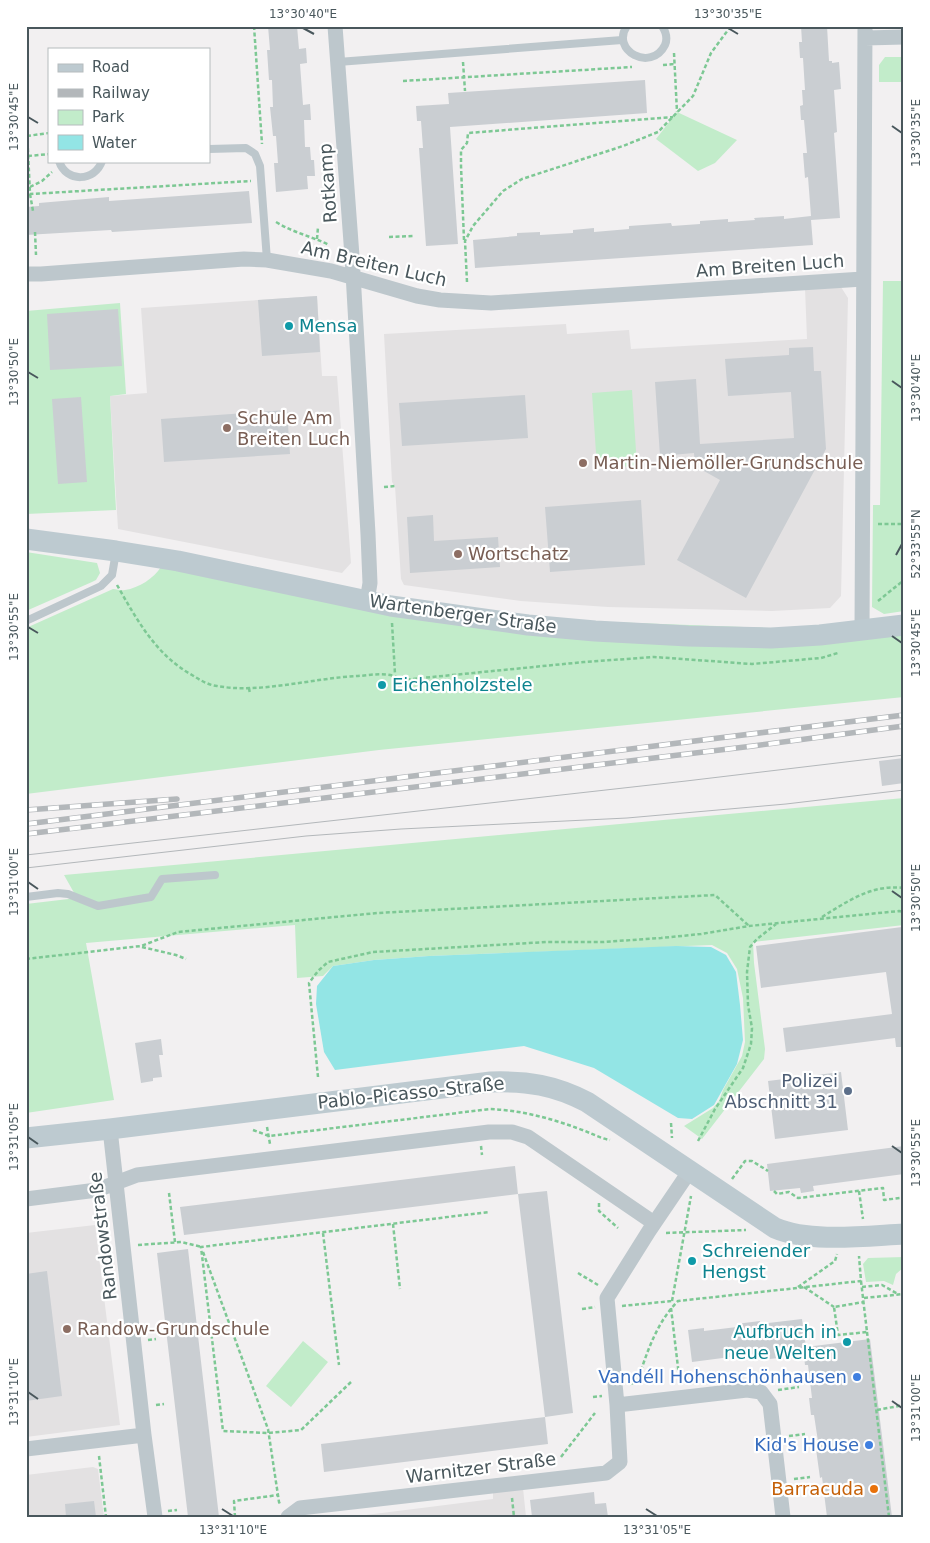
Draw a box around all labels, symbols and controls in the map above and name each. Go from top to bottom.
text: 13°30'40"E [269,7,337,21]
text: 13°30'35"E [694,7,762,21]
legend [48,48,210,162]
text: Road [92,58,130,76]
text: 13°30'45"E [7,83,21,151]
text: Railway [92,84,150,102]
text: 13°30'35"E [909,99,923,167]
text: Park [92,108,125,126]
text: Water [92,134,137,152]
street label: Rotkamp [314,142,341,224]
street label: Am Breiten Luch [299,237,449,290]
street label: Am Breiten Luch [695,250,845,281]
place label: Mensa [299,315,357,336]
marker: Mensa [283,320,295,332]
text: 13°30'50"E [7,338,21,406]
text: 13°30'40"E [909,354,923,422]
place label: Schule Am Breiten Luch [237,407,350,449]
marker: Schule Am Breiten Luch [221,422,233,434]
place label: Martin-Niemöller-Grundschule [593,452,863,473]
marker: Martin-Niemöller-Grundschule [577,457,589,469]
text: 52°33'55"N [909,509,923,579]
place label: Wortschatz [468,543,568,564]
marker: Wortschatz [452,548,464,560]
street label: Wartenberger Straße [368,590,558,637]
text: 13°30'55"E [7,593,21,661]
text: 13°30'45"E [909,609,923,677]
place label: Eichenholzstele [392,674,533,695]
marker: Eichenholzstele [376,679,388,691]
text: 13°31'00"E [7,848,21,916]
text: 13°30'50"E [909,864,923,932]
place label: Polizei Abschnitt 31 [724,1070,838,1112]
street label: Pablo-Picasso-Straße [317,1072,505,1113]
marker: Polizei Abschnitt 31 [842,1085,854,1097]
text: 13°31'05"E [7,1103,21,1171]
text: 13°30'55"E [909,1119,923,1187]
street label: Randowstraße [84,1171,121,1301]
place label: Schreiender Hengst [702,1240,811,1282]
marker: Schreiender Hengst [686,1255,698,1267]
place label: Randow-Grundschule [77,1318,270,1339]
place label: Aufbruch in neue Welten [724,1321,837,1363]
marker: Randow-Grundschule [61,1323,73,1335]
marker: Aufbruch in neue Welten [841,1336,853,1348]
text: 13°31'10"E [7,1358,21,1426]
place label: Vandéll Hohenschönhausen [598,1366,847,1387]
marker: Vandéll Hohenschönhausen [851,1371,863,1383]
text: 13°31'00"E [909,1374,923,1442]
place label: Kid's House [754,1434,859,1455]
marker: Kid's House [863,1439,875,1451]
street label: Warnitzer Straße [405,1448,557,1487]
place label: Barracuda [771,1478,864,1499]
marker: Barracuda [868,1483,880,1495]
text: 13°31'10"E [199,1523,267,1537]
text: 13°31'05"E [623,1523,691,1537]

